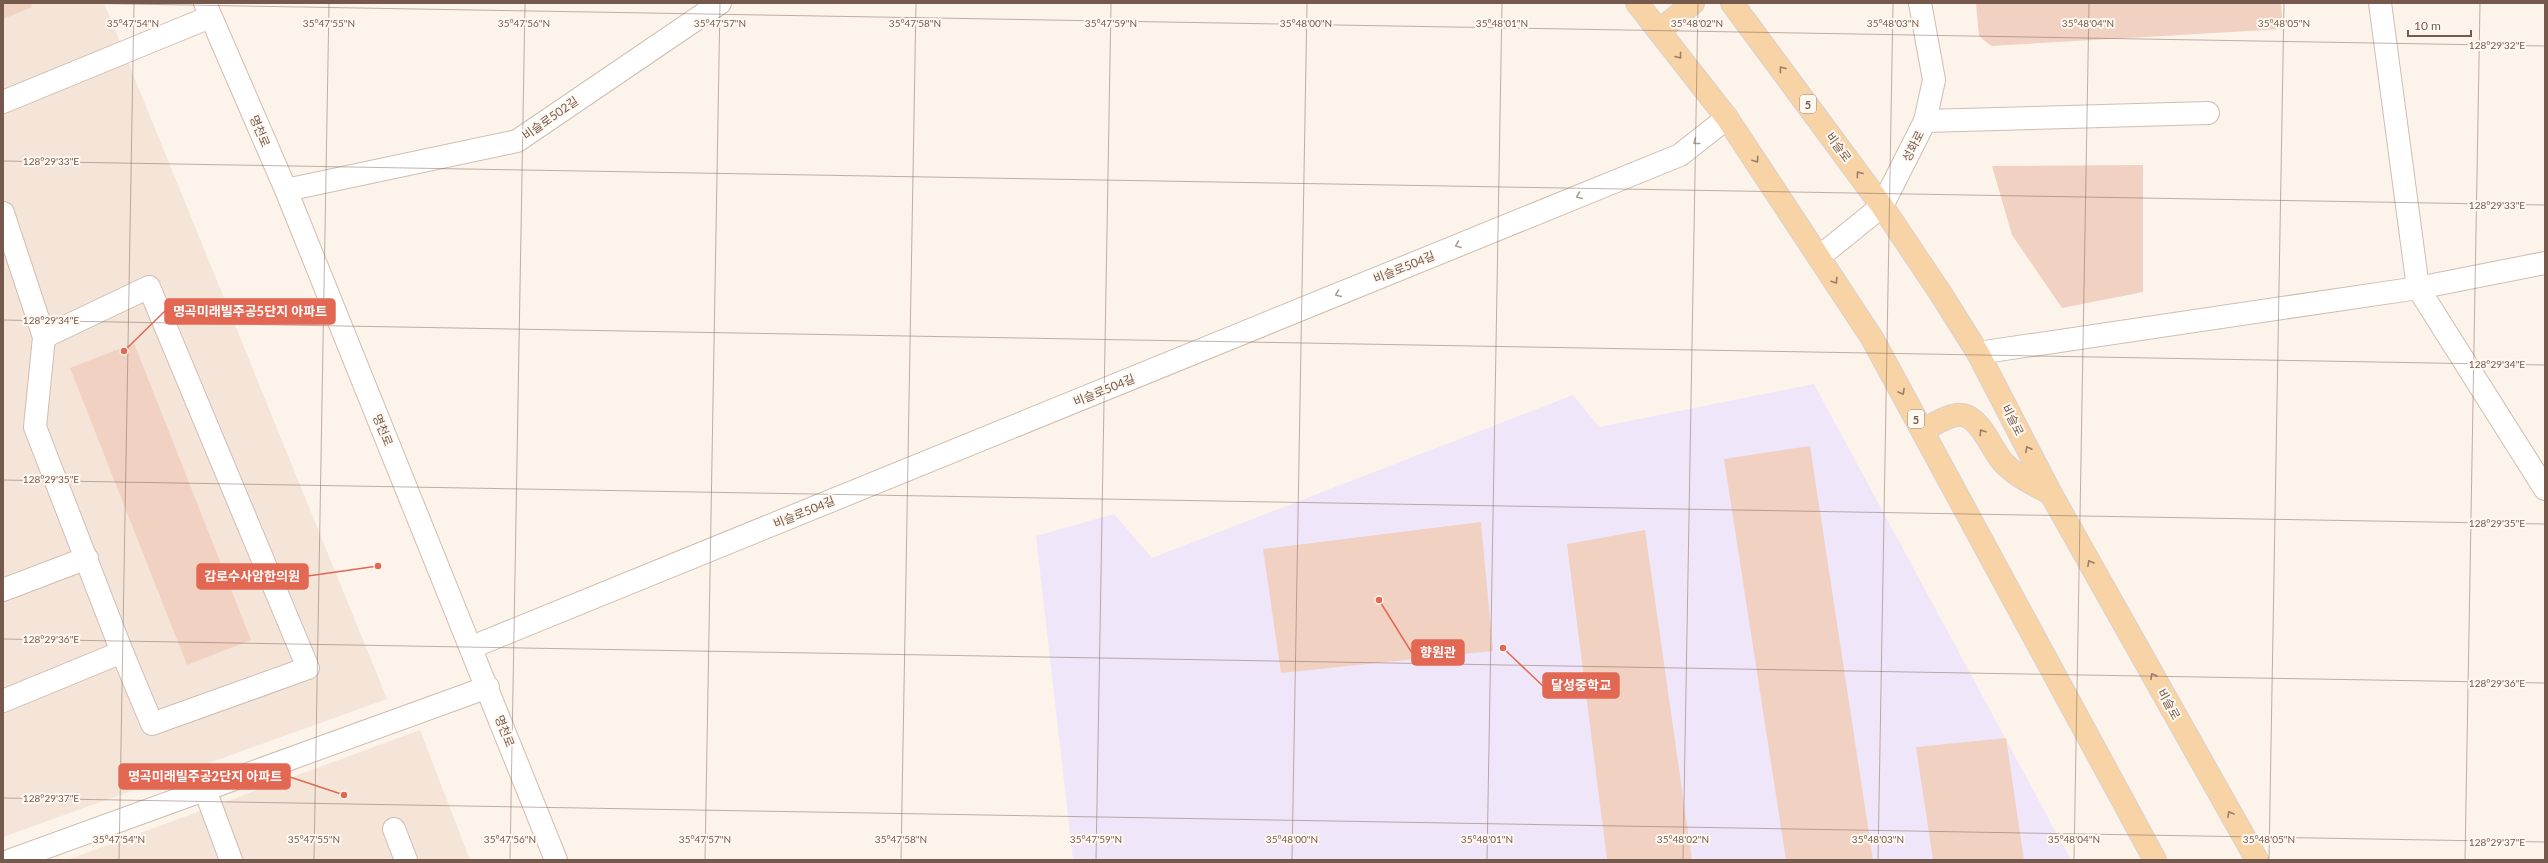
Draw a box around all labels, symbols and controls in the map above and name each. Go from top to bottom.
scale bar [2408,12,2471,38]
text: 35°47'54"N [107,17,159,29]
text: 35°47'55"N [303,17,355,29]
text: 35°47'56"N [498,17,550,29]
text: 35°47'57"N [694,17,746,29]
text: 35°47'58"N [889,17,941,29]
text: 35°47'59"N [1085,17,1137,29]
text: 35°48'00"N [1280,17,1332,29]
text: 35°48'01"N [1476,17,1528,29]
text: 35°48'02"N [1671,17,1723,29]
text: 35°48'03"N [1867,17,1919,29]
text: 35°48'04"N [2062,17,2114,29]
text: 35°48'05"N [2258,17,2310,29]
text: 10 m [2414,18,2441,33]
text: 128°29'32"E [2469,39,2525,51]
one-way arrow [1674,51,1681,58]
one-way arrow [1780,67,1787,74]
street label: 비슬로502길 [519,93,581,143]
road number: 5 [1800,95,1816,113]
street label: 명천로 [247,113,273,149]
street label: 성화로 [1899,128,1927,164]
street label: 비슬로 [1823,129,1855,165]
one-way arrow [1694,137,1701,144]
text: 128°29'33"E [23,155,79,167]
one-way arrow [1751,156,1758,163]
one-way arrow [1857,172,1864,179]
one-way arrow [1575,191,1583,199]
text: 128°29'33"E [2469,199,2525,211]
one-way arrow [1455,240,1463,248]
street label: 비슬로504길 [1371,248,1437,286]
one-way arrow [1830,277,1838,284]
one-way arrow [1334,290,1341,298]
callout: 명곡미래빌주공5단지 아파트 [165,299,335,324]
text: 명곡미래빌주공5단지 아파트 [173,303,327,319]
text: 128°29'34"E [23,314,79,326]
text: 128°29'34"E [2469,358,2525,370]
street label: 비슬로504길 [1071,371,1137,409]
one-way arrow [1897,388,1904,395]
street label: 비슬로 [1999,402,2027,438]
road number: 5 [1908,410,1924,428]
street label: 명천로 [370,412,396,448]
one-way arrow [1979,429,1987,436]
one-way arrow [2025,445,2032,453]
text: 128°29'35"E [23,473,79,485]
street label: 비슬로504길 [771,493,837,531]
text: 128°29'35"E [2469,517,2525,529]
one-way arrow [2087,560,2094,567]
callout: 감로수사암한의원 [197,564,308,589]
text: 감로수사암한의원 [204,568,300,584]
text: 128°29'36"E [23,633,79,645]
callout: 향원관 [1412,640,1464,665]
text: 향원관 [1420,644,1456,660]
callout: 달성중학교 [1543,673,1619,698]
one-way arrow [2151,673,2158,680]
text: 달성중학교 [1551,677,1611,693]
text: 128°29'36"E [2469,677,2525,689]
street label: 비슬로 [2154,686,2184,722]
street label: 명천로 [492,713,518,749]
callout: 명곡미래빌주공2단지 아파트 [119,764,290,789]
text: 명곡미래빌주공2단지 아파트 [128,768,282,784]
text: 128°29'37"E [23,792,79,804]
one-way arrow [2228,811,2235,818]
text: 35°47'54"N [93,833,145,845]
text: 35°47'55"N [288,833,340,845]
text: 35°47'56"N [484,833,536,845]
text: 35°47'57"N [679,833,731,845]
text: 35°47'58"N [875,833,927,845]
text: 35°47'59"N [1070,833,1122,845]
text: 35°48'00"N [1266,833,1318,845]
text: 35°48'01"N [1461,833,1513,845]
text: 35°48'02"N [1657,833,1709,845]
text: 35°48'03"N [1852,833,1904,845]
text: 35°48'04"N [2048,833,2100,845]
text: 35°48'05"N [2243,833,2295,845]
text: 128°29'37"E [2469,836,2525,848]

